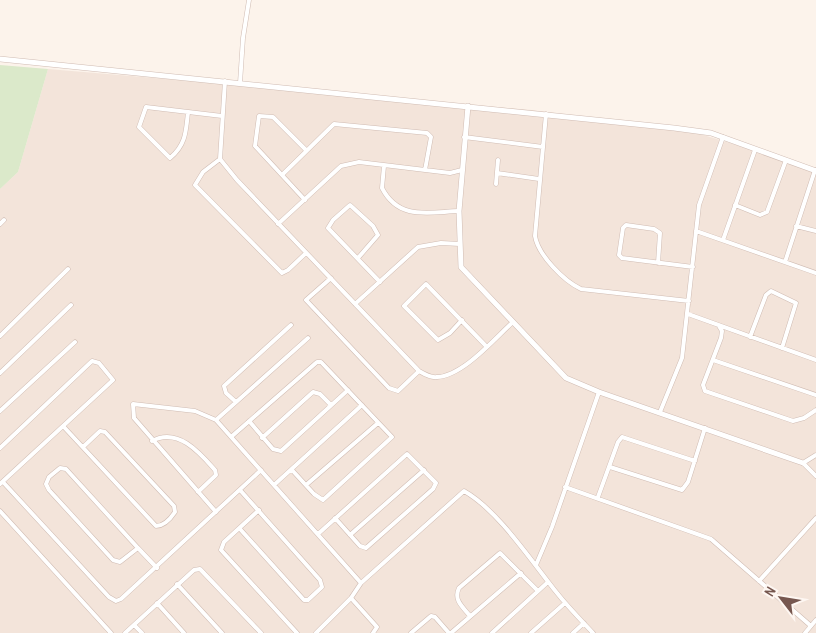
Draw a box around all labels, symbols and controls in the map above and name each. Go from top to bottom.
north arrow [756,573,806,623]
text: N [760,583,780,599]

